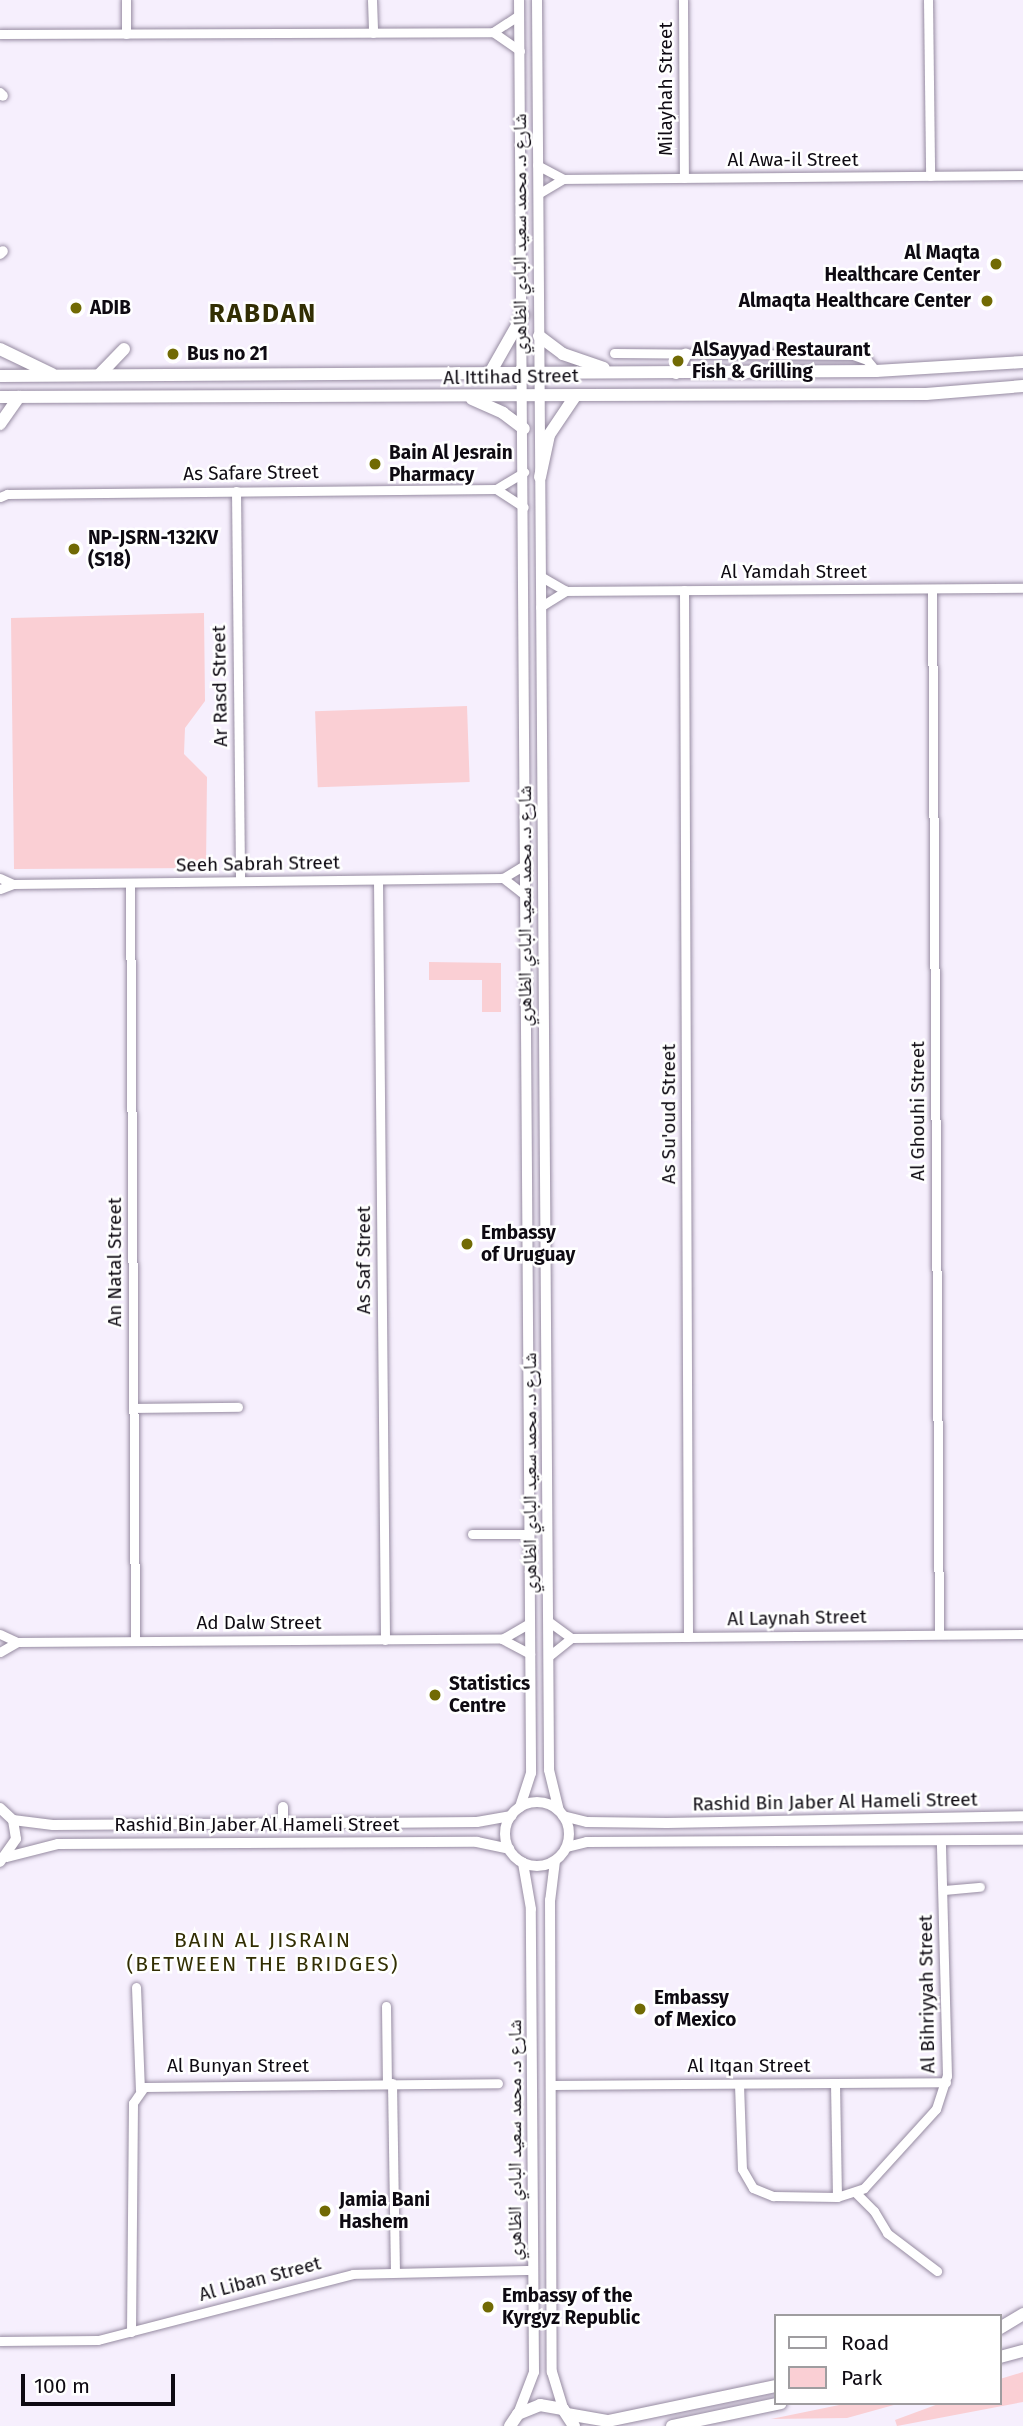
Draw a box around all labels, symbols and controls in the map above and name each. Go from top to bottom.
street label: Milayhah Street [655,22,677,156]
street label: شارع د. محمد سعيد البادي الظاهري [509,114,531,354]
street label: Al Awa-il Street [727,149,859,171]
place label: Al Maqta Healthcare Center [824,242,980,286]
marker: Al Maqta Healthcare Center [986,254,1006,274]
place label: Almaqta Healthcare Center [739,290,971,312]
marker: Almaqta Healthcare Center [977,291,997,311]
place label: ADIB [90,297,131,319]
district label: RABDAN [209,298,317,330]
marker: ADIB [68,300,84,316]
place label: AlSayyad Restaurant Fish & Grilling [692,339,871,383]
place label: Bus no 21 [187,343,268,365]
marker: Bus no 21 [165,346,181,362]
marker: AlSayyad Restaurant Fish & Grilling [670,353,686,369]
street label: Al Ittihad Street [443,364,579,390]
place label: Bain Al Jesrain Pharmacy [389,442,513,486]
marker: Bain Al Jesrain Pharmacy [367,456,383,472]
street label: As Safare Street [183,460,319,486]
place label: NP-JSRN-132KV (S18) [88,527,218,571]
marker: NP-JSRN-132KV (S18) [66,541,82,557]
street label: Al Yamdah Street [721,561,867,583]
street label: Ar Rasd Street [208,625,232,747]
street label: شارع د. محمد سعيد البادي الظاهري [514,786,536,1026]
street label: Seeh Sabrah Street [176,851,340,877]
street label: Al Ghouhi Street [907,1041,929,1181]
street label: As Su'oud Street [658,1044,680,1184]
street label: An Natal Street [104,1197,126,1327]
street label: As Saf Street [353,1206,375,1314]
place label: Embassy of Uruguay [481,1222,575,1266]
marker: Embassy of Uruguay [459,1236,475,1252]
street label: شارع د. محمد سعيد البادي الظاهري [519,1353,541,1593]
street label: Al Laynah Street [727,1605,867,1631]
street label: Ad Dalw Street [196,1612,322,1634]
place label: Statistics Centre [449,1673,530,1717]
marker: Statistics Centre [427,1687,443,1703]
street label: Rashid Bin Jaber Al Hameli Street [692,1788,978,1816]
street label: Rashid Bin Jaber Al Hameli Street [114,1814,400,1836]
street label: Al Bihriyyah Street [914,1914,940,2074]
district label: BAIN AL JISRAIN (BETWEEN THE BRIDGES) [129,1927,397,1977]
place label: Embassy of Mexico [654,1987,736,2031]
marker: Embassy of Mexico [632,2001,648,2017]
street label: شارع د. محمد سعيد البادي الظاهري [504,2020,526,2260]
street label: Al Bunyan Street [167,2055,309,2077]
street label: Al Itqan Street [687,2055,811,2077]
place label: Jamia Bani Hashem [339,2189,430,2233]
marker: Jamia Bani Hashem [317,2203,333,2219]
street label: Al Liban Street [196,2252,324,2306]
place label: Embassy of the Kyrgyz Republic [502,2285,640,2329]
marker: Embassy of the Kyrgyz Republic [480,2299,496,2315]
legend [774,2314,1002,2405]
text: Road [841,2330,889,2356]
scale bar [24,2360,178,2404]
text: Park [841,2365,882,2391]
text: 100 m [34,2373,90,2399]

